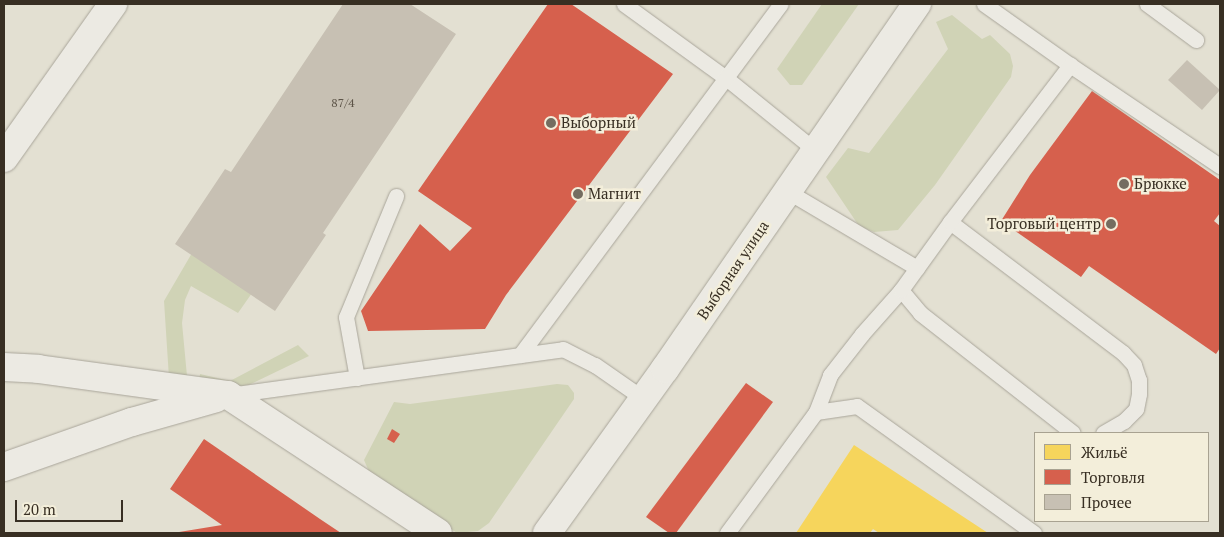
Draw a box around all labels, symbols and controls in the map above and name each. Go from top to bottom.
house number: 87/4 [331,96,355,110]
place label: Выборный [561,114,636,132]
marker: Выборный [545,117,557,129]
place label: Брюкке [1134,175,1187,193]
marker: Брюкке [1118,178,1130,190]
place label: Магнит [588,185,641,203]
marker: Магнит [572,188,584,200]
place label: Торговый центр [987,215,1101,233]
street label: Выборная улица [693,217,773,323]
marker: Торговый центр [1105,218,1117,230]
legend [1034,432,1209,522]
text: Жильё [1081,442,1128,462]
text: Торговля [1081,467,1145,487]
scale bar [18,490,125,522]
text: Прочее [1081,492,1132,512]
text: 20 m [23,499,56,519]

